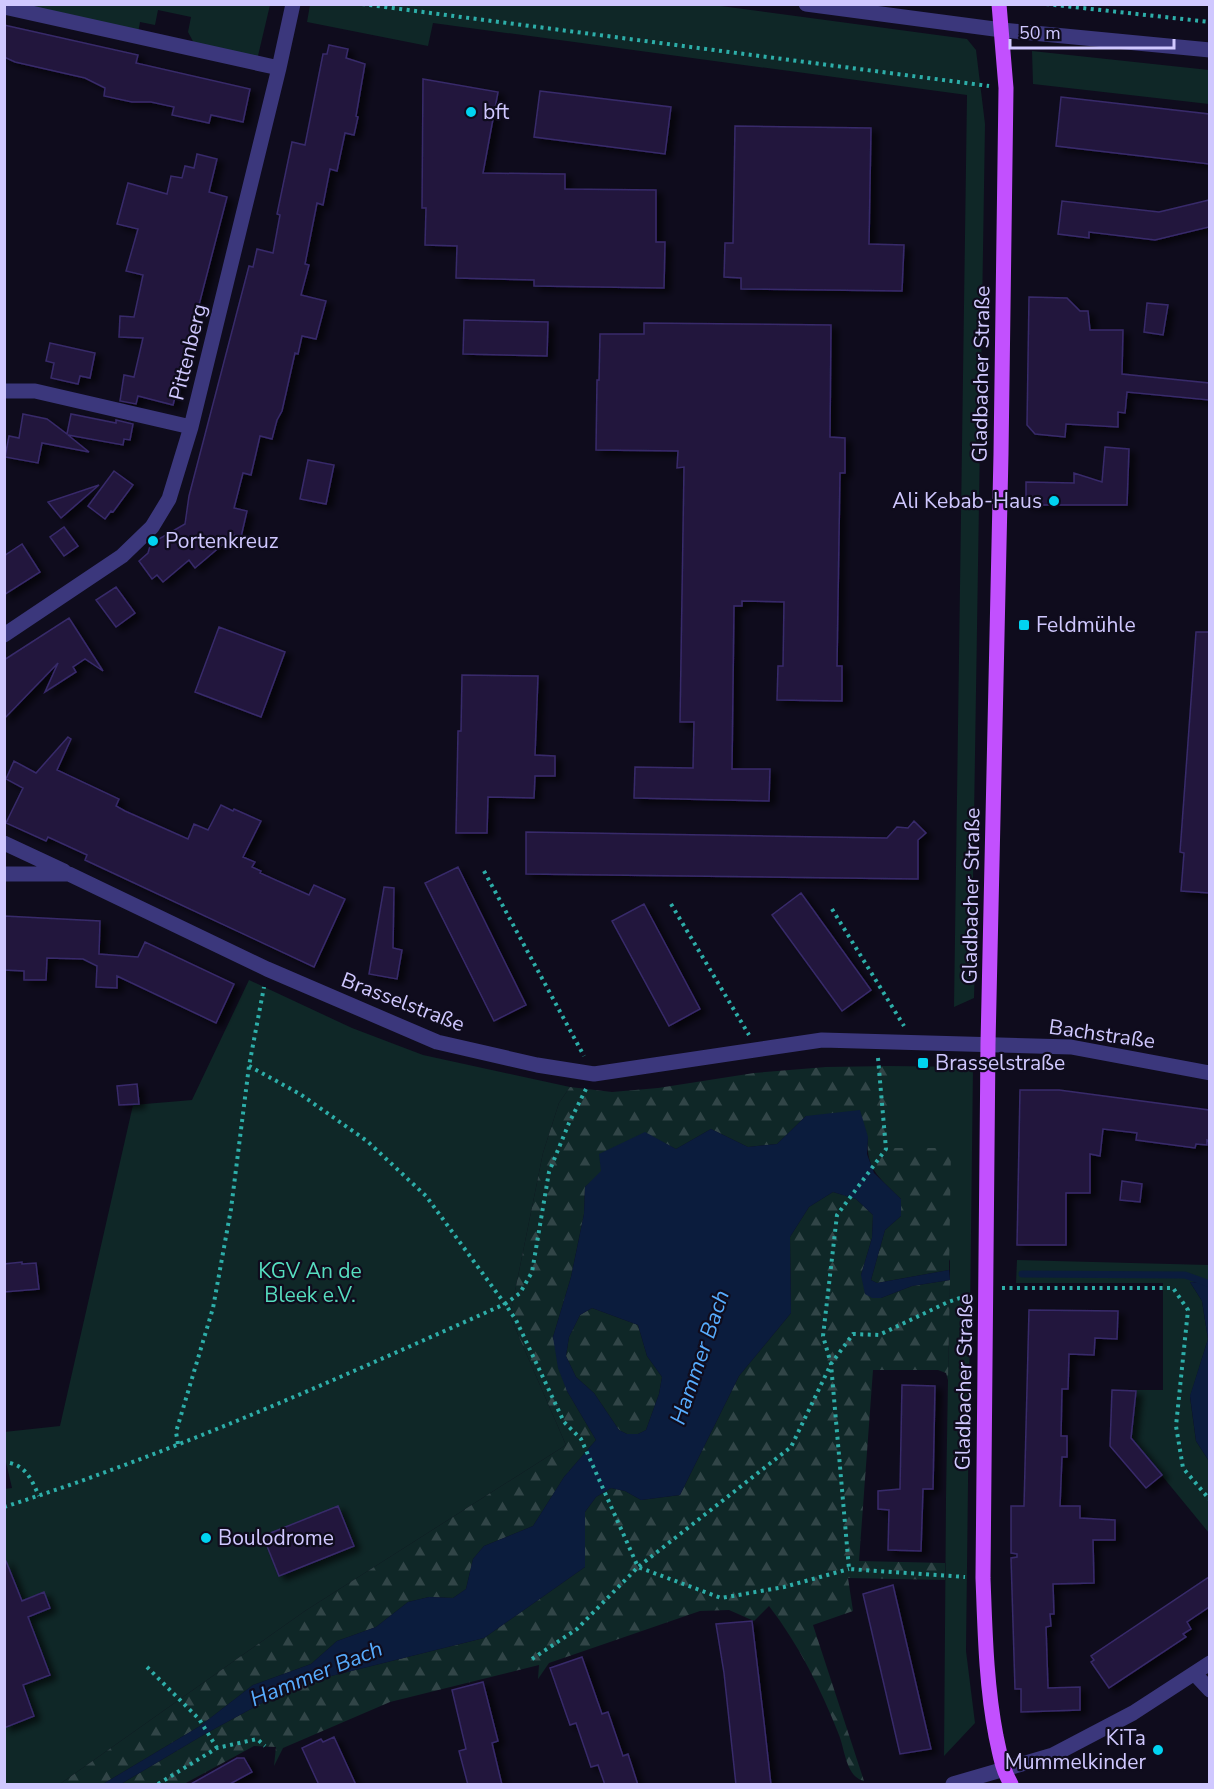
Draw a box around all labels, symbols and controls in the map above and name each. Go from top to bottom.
scale bar [1010,12,1174,50]
text: 50 m [1019,21,1061,45]
place label: bft [483,98,510,126]
marker: bft [464,105,478,119]
street label: Gladbacher Straße [965,285,997,463]
street label: Pittenberg [162,301,214,403]
place label: Ali Kebab-Haus [892,487,1042,515]
marker: Ali Kebab-Haus [1047,494,1061,508]
place label: Portenkreuz [165,527,279,555]
marker: Portenkreuz [146,534,160,548]
place label: Feldmühle [1036,611,1136,639]
marker: Feldmühle [1017,618,1031,632]
street label: Gladbacher Straße [955,807,987,985]
street label: Brasselstraße [337,966,469,1038]
street label: Bachstraße [1047,1013,1157,1055]
place label: Brasselstraße [935,1049,1065,1077]
marker: Brasselstraße [916,1056,930,1070]
park label: KGV An de Bleek e.V. [258,1257,362,1309]
water label: Hammer Bach [663,1286,737,1429]
street label: Gladbacher Straße [948,1293,980,1471]
place label: Boulodrome [218,1524,334,1552]
marker: Boulodrome [199,1531,213,1545]
water label: Hammer Bach [246,1634,387,1714]
place label: KiTa Mummelkinder [1005,1724,1146,1776]
marker: KiTa Mummelkinder [1151,1743,1165,1757]

